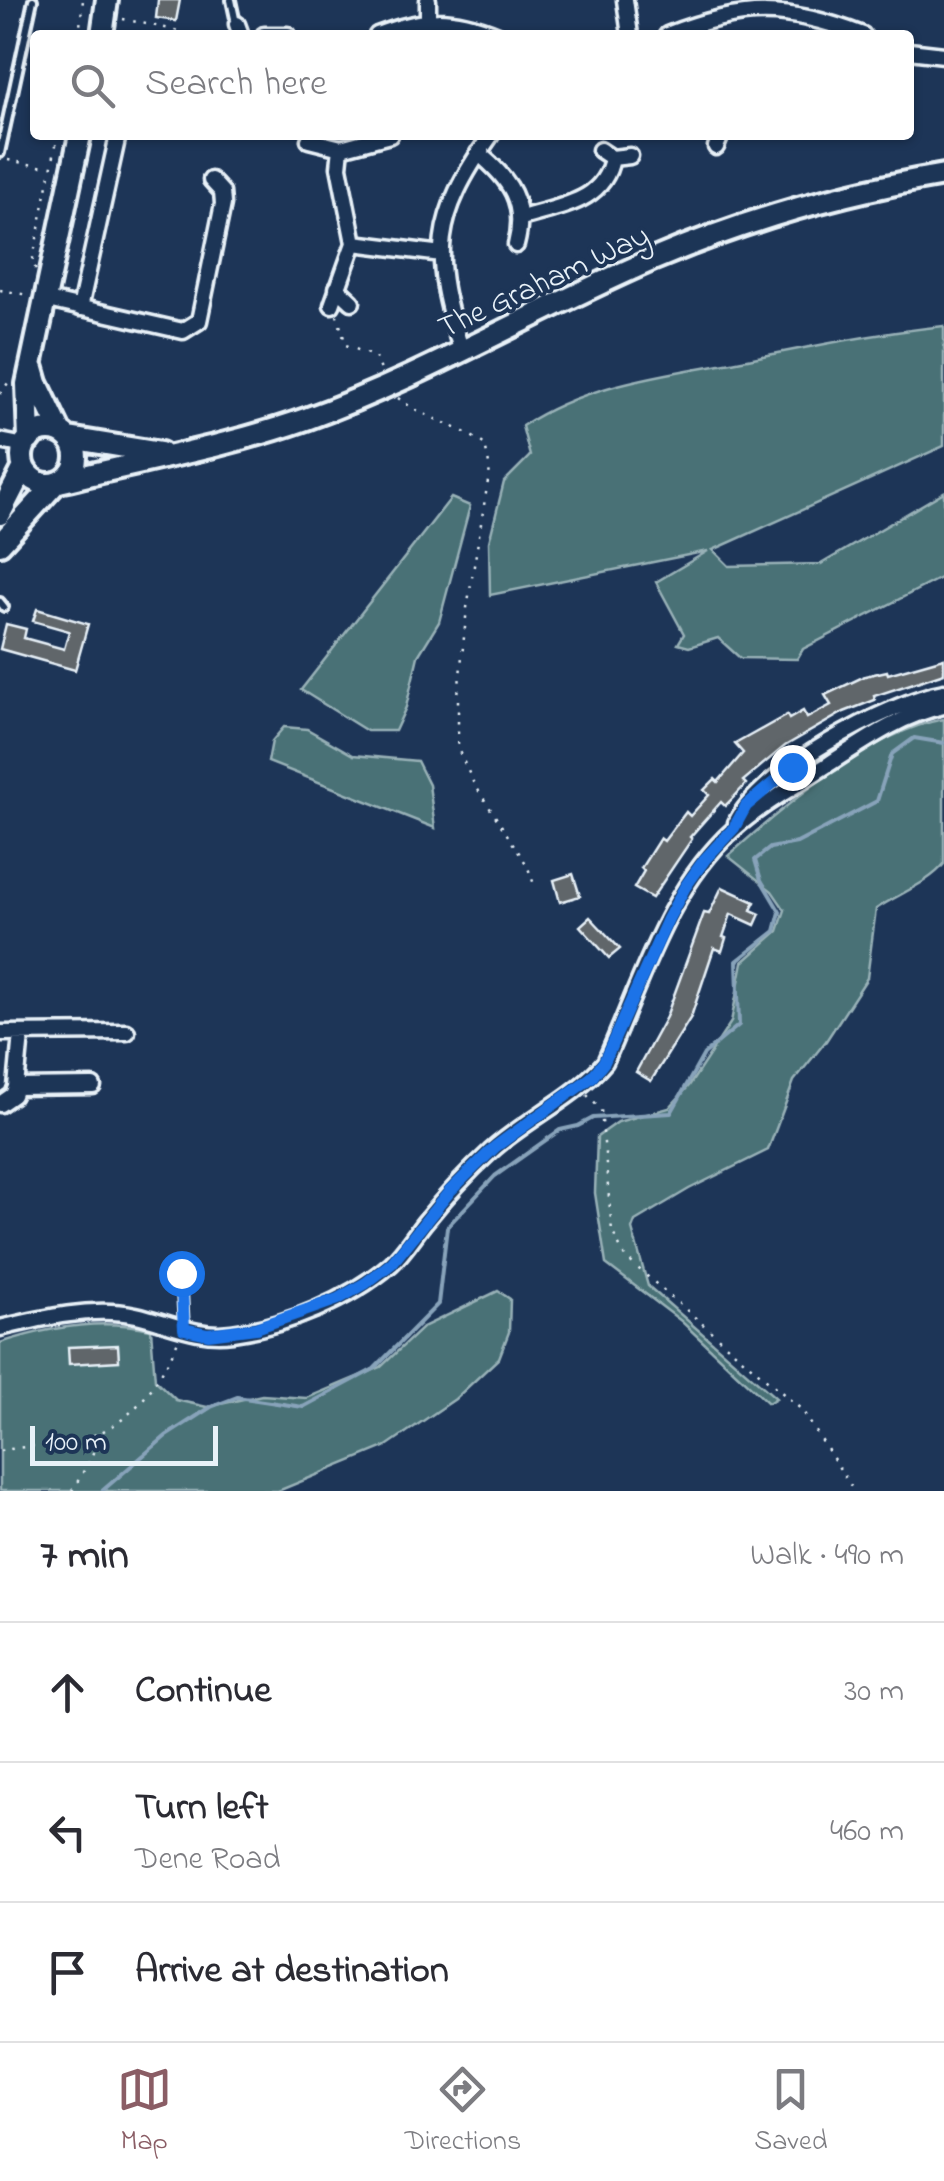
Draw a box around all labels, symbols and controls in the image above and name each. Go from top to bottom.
search box [30,30,914,140]
text: Search here [145,57,327,113]
icon: search [65,58,120,113]
street label: The Graham Way [431,214,658,353]
route end [770,745,816,791]
route start [159,1251,205,1297]
scale bar [30,1421,218,1466]
text: 100 m [45,1423,107,1464]
text: 7 min [40,1526,129,1587]
text: Walk · 490 m [750,1533,904,1580]
text: Continue [135,1664,271,1720]
icon: ahead [40,1665,95,1720]
text: 30 m [844,1669,904,1716]
text: Turn left [135,1781,268,1837]
icon: left [40,1805,95,1860]
text: 460 m [830,1809,904,1856]
text: Dene Road [135,1837,281,1884]
text: Arrive at destination [135,1944,449,2000]
icon: arrive [40,1945,95,2000]
tab: Map [117,2062,172,2163]
tab: Directions [405,2062,521,2163]
tab: Saved [754,2062,827,2163]

